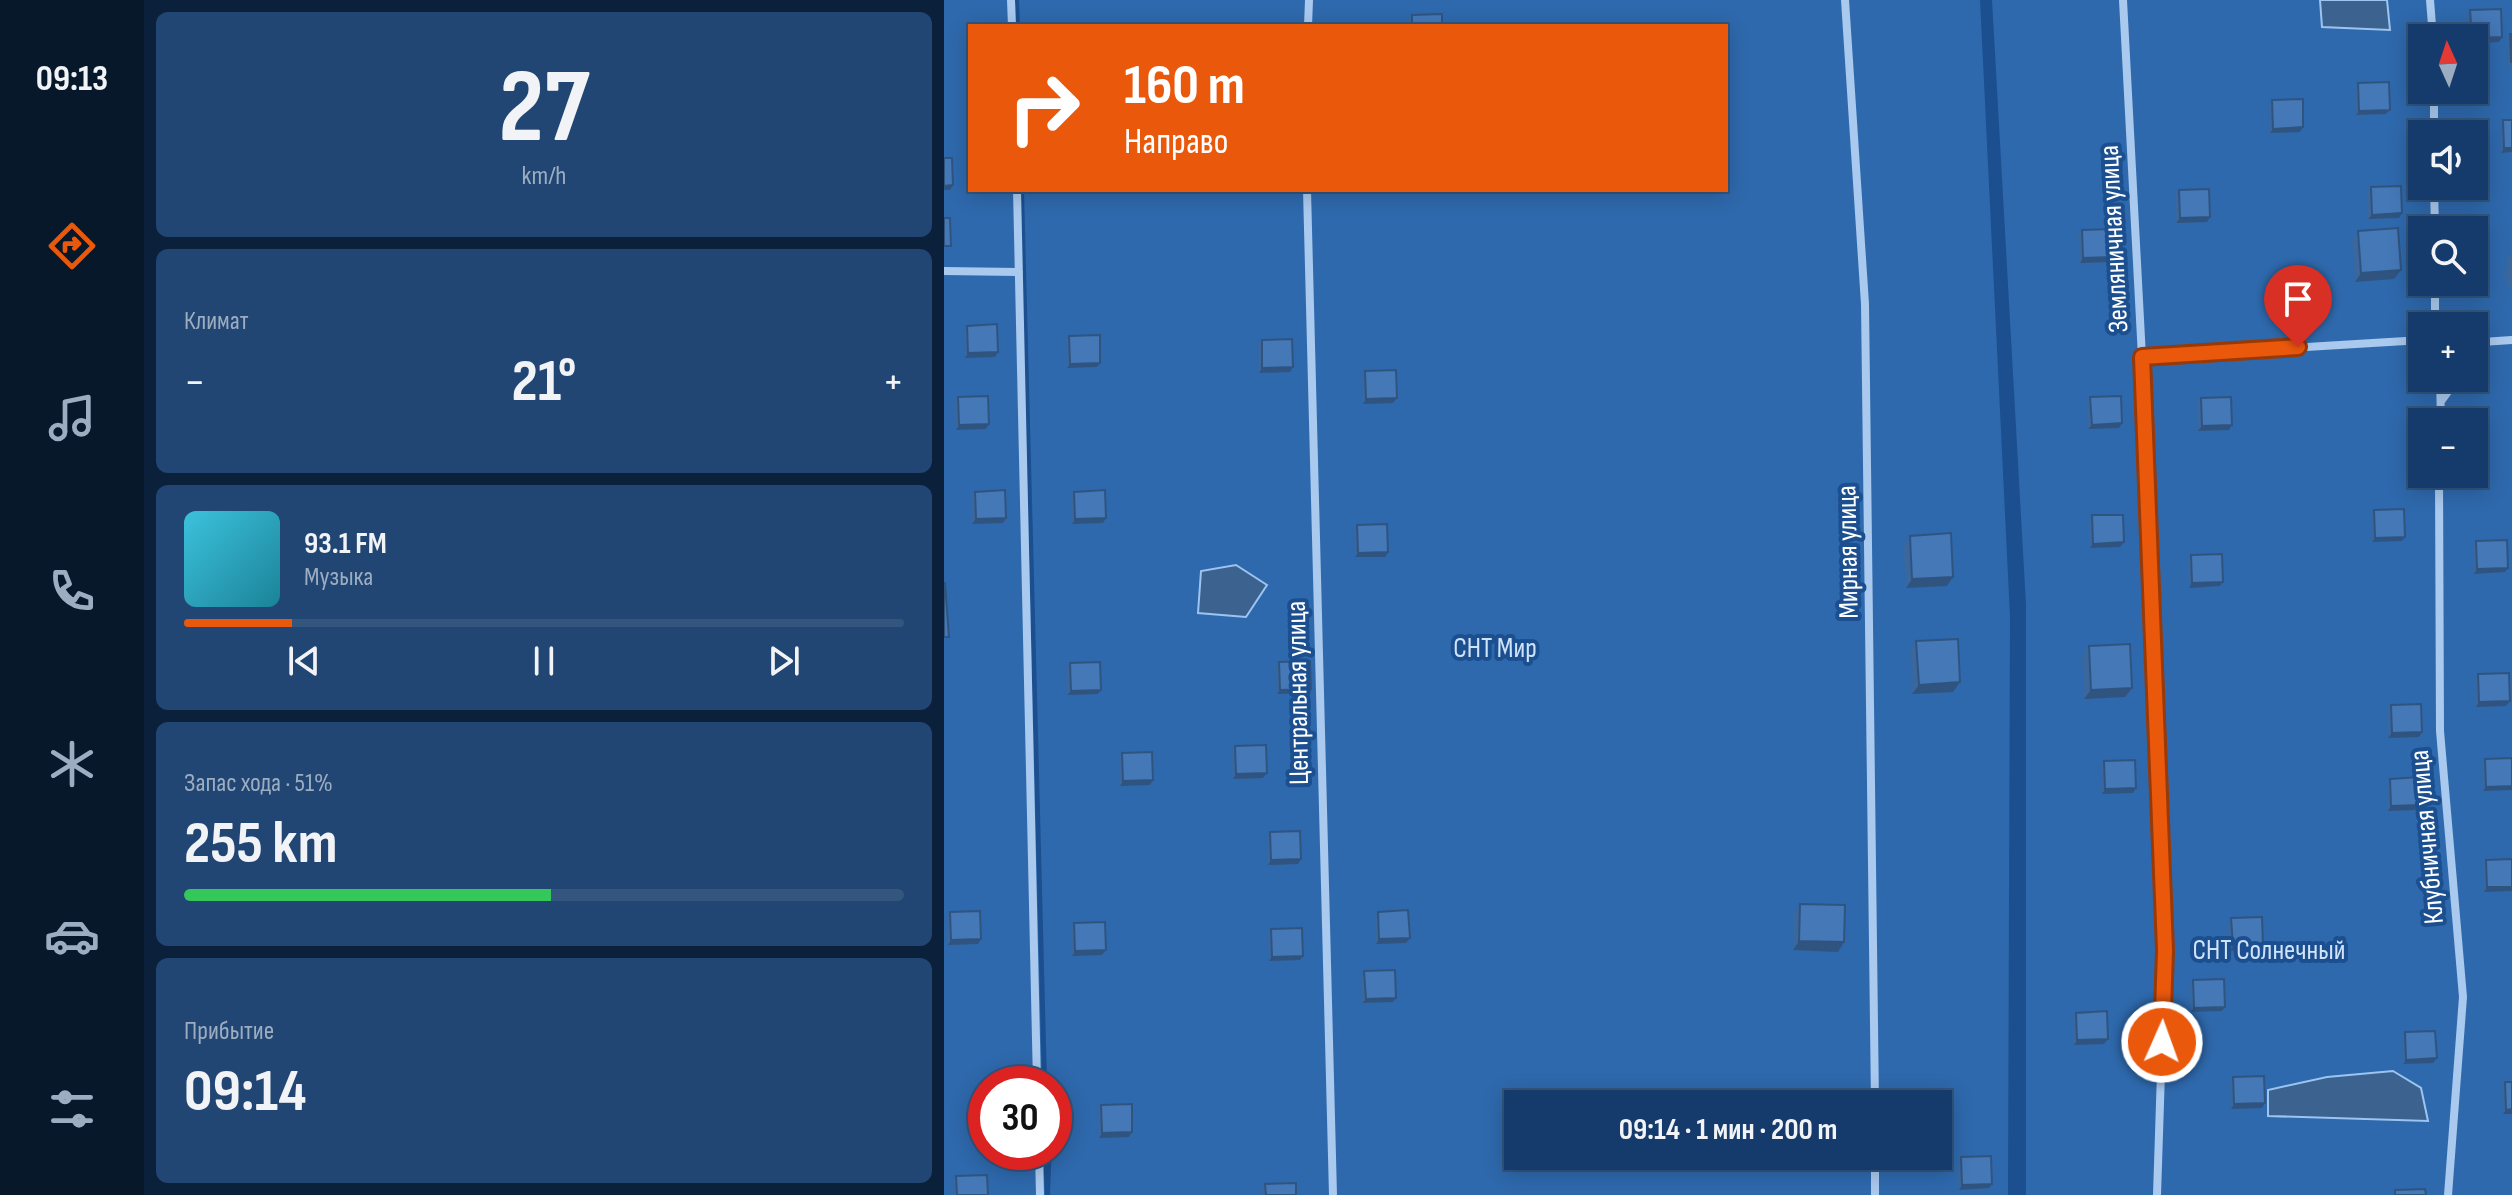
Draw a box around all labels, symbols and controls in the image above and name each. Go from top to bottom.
north arrow [2408,24,2488,104]
map controls [2408,24,2488,488]
text: 27 [499,46,589,171]
text: 160 m [1124,53,1245,120]
icon: right [992,56,1096,160]
text: 09:13 [36,58,108,101]
button: sound [2408,120,2488,200]
text: Направо [1124,121,1228,164]
street label: Земляничная улица [2093,144,2135,334]
text: km/h [522,161,566,192]
button: search [2408,216,2488,296]
icon: directions [44,218,100,274]
pin [2264,265,2332,347]
icon: arrive [2276,277,2320,321]
text: Климат [184,306,248,337]
button: + [2408,312,2488,392]
text: 21° [511,346,577,418]
text: − [184,356,206,409]
text: + [882,356,904,409]
icon: music [44,390,100,446]
button: − [2408,408,2488,488]
street label: Мирная улица [1830,485,1866,619]
text: 93.1 FM [304,526,387,562]
text: Музыка [304,562,373,593]
icon: phone [44,563,100,619]
street label: Центральная улица [1280,601,1316,785]
park label: СНТ Мир [1453,632,1537,665]
icon: previous [282,639,326,683]
icon: pause [522,639,566,683]
icon: next [762,639,806,683]
icon: climate [44,736,100,792]
street label: Клубничная улица [2403,749,2451,925]
text: Запас хода · 51% [184,768,333,799]
text: 255 km [184,808,337,880]
icon: car [44,908,100,964]
park label: СНТ Солнечный [2193,934,2345,967]
position arrow [2120,1000,2204,1084]
text: Прибытие [184,1016,274,1047]
text: 09:14 [184,1056,306,1128]
speed limit sign: 30 [968,1066,1072,1170]
icon: filters [44,1081,100,1137]
text: 09:14 · 1 мин · 200 m [1619,1112,1837,1148]

